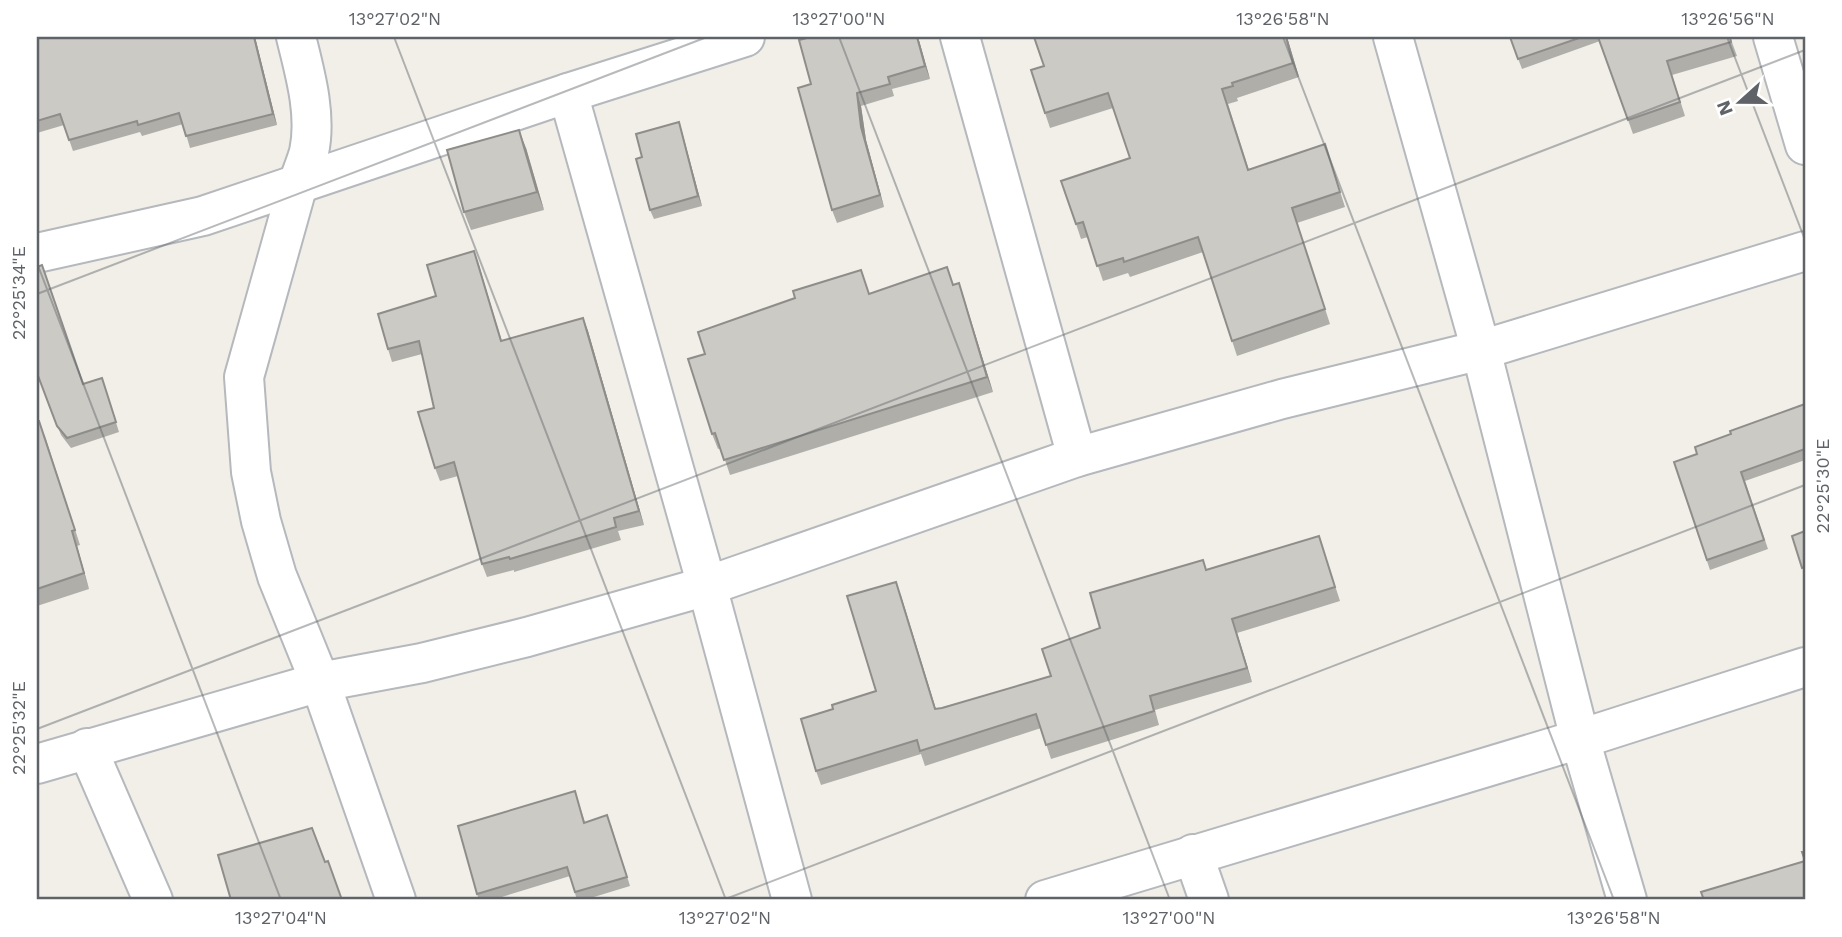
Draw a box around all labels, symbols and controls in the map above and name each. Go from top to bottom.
text: 13°27'02"N [349,8,441,29]
text: 13°27'00"N [792,8,886,29]
text: 13°26'58"N [1236,8,1330,29]
text: 13°26'56"N [1681,8,1775,29]
north arrow [1706,66,1776,136]
text: N [1711,97,1738,119]
text: 22°25'34"E [8,246,29,340]
text: 22°25'30"E [1812,439,1833,533]
text: 22°25'32"E [8,681,29,775]
text: 13°27'04"N [235,907,327,928]
text: 13°27'02"N [679,907,771,928]
text: 13°27'00"N [1122,907,1216,928]
text: 13°26'58"N [1567,907,1661,928]

